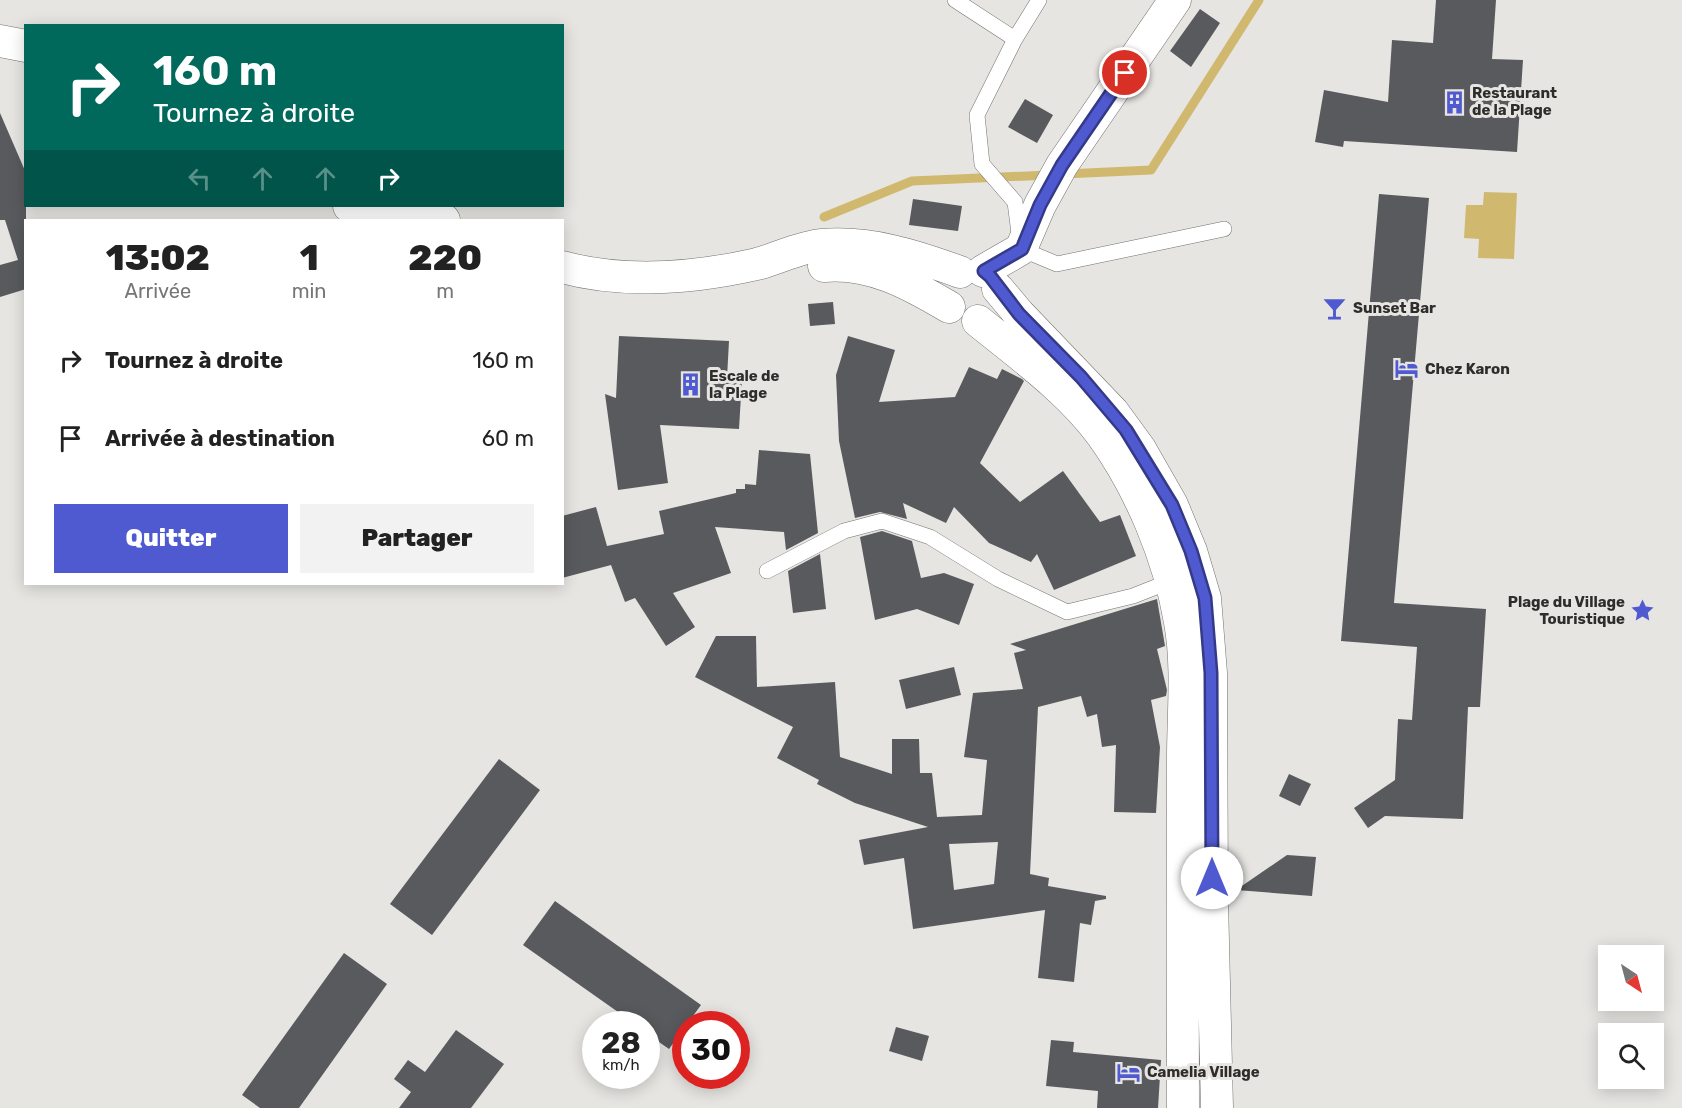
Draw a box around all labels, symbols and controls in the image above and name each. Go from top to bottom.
text: 160 m [153,46,277,96]
pin [1099,47,1150,98]
icon: right [54,48,132,126]
icon: arrive [1108,56,1141,89]
place label: Restaurant de la Plage [1472,84,1557,119]
building icon: Restaurant de la Plage [1441,89,1467,115]
text: Tournez à droite [153,97,355,129]
icon: left [183,162,216,195]
icon: ahead [246,162,279,195]
icon: ahead [309,162,342,195]
icon: right [372,162,405,195]
text: 13:02 [106,236,210,279]
text: 1 [300,236,319,279]
text: 220 [408,236,482,279]
text: Arrivée [125,279,191,303]
text: min [292,279,327,303]
text: m [436,279,454,303]
bar icon: Sunset Bar [1322,295,1348,321]
place label: Sunset Bar [1353,299,1436,317]
icon: right [54,344,87,377]
text: Tournez à droite [105,347,283,374]
text: 160 m [472,347,534,374]
hotel icon: Chez Karon [1394,356,1420,382]
place label: Chez Karon [1425,360,1510,378]
place label: Escale de la Plage [709,367,779,402]
building icon: Escale de la Plage [678,372,704,398]
icon: arrive [54,422,87,455]
text: Arrivée à destination [105,425,335,452]
text: 60 m [482,425,534,452]
button: Quitter [54,504,288,573]
button: Partager [300,504,534,573]
place label: Plage du Village Touristique [1508,593,1625,628]
place icon: Plage du Village Touristique [1630,598,1656,624]
position arrow [1180,846,1244,910]
north arrow [1598,945,1664,1011]
map controls [1598,945,1664,1089]
speed limit sign: 30 [672,1011,750,1089]
button: search [1598,1023,1664,1089]
text: 28 [601,1025,641,1061]
text: km/h [602,1056,640,1074]
hotel icon: Camelia Village [1116,1059,1142,1085]
place label: Camelia Village [1147,1063,1260,1081]

